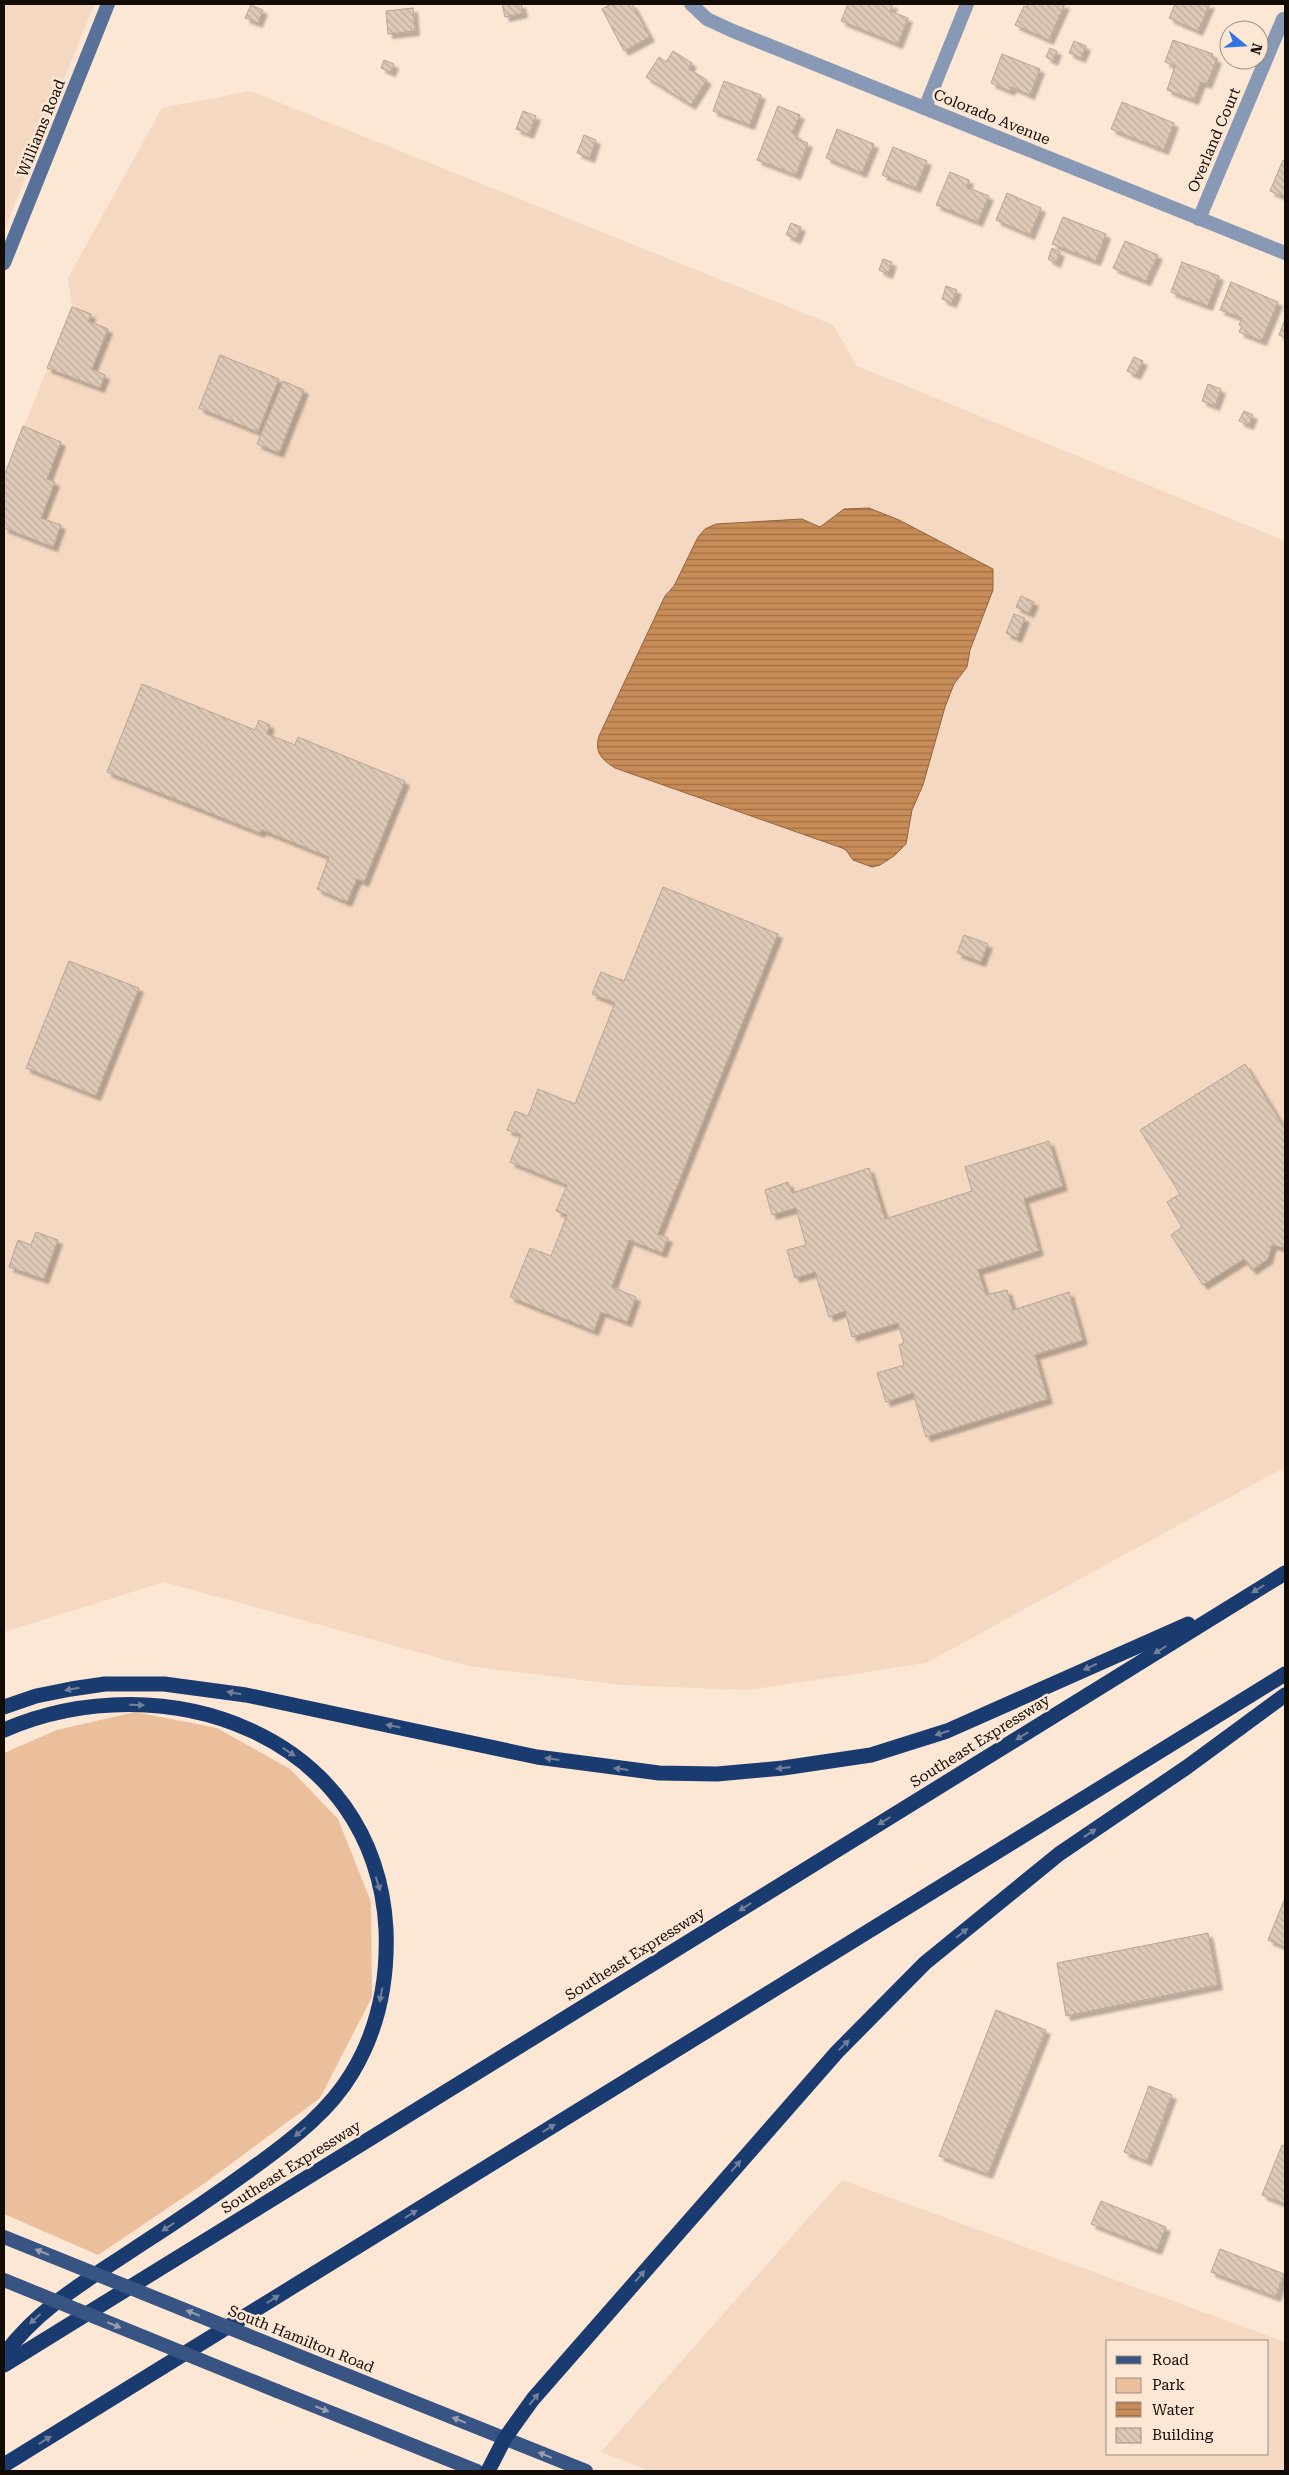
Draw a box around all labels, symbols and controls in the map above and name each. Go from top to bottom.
north arrow [1219,20,1269,70]
text: N [1247,41,1266,57]
street label: Williams Road [13,76,69,179]
street label: Colorado Avenue [931,85,1053,149]
street label: Overland Court [1184,85,1244,195]
one-way arrow [1252,1585,1265,1594]
one-way arrow [1153,1646,1167,1655]
one-way arrow [1083,1664,1097,1672]
one-way arrow [64,1685,80,1693]
one-way arrow [225,1688,241,1696]
street label: Southeast Expressway [907,1691,1053,1791]
one-way arrow [129,1701,145,1709]
one-way arrow [385,1722,400,1730]
one-way arrow [934,1730,949,1737]
one-way arrow [1015,1731,1028,1740]
one-way arrow [283,1747,296,1757]
one-way arrow [543,1755,559,1763]
one-way arrow [775,1764,791,1772]
one-way arrow [613,1765,629,1773]
one-way arrow [877,1816,890,1826]
one-way arrow [1083,1828,1096,1838]
one-way arrow [375,1876,383,1891]
one-way arrow [739,1902,752,1911]
street label: Southeast Expressway [562,1904,708,2004]
one-way arrow [955,1928,968,1939]
one-way arrow [377,1987,385,2002]
one-way arrow [838,2039,850,2051]
street label: Southeast Expressway [218,2117,364,2217]
one-way arrow [543,2124,556,2133]
one-way arrow [294,2126,306,2137]
one-way arrow [731,2160,742,2173]
one-way arrow [405,2209,418,2219]
one-way arrow [162,2222,175,2232]
one-way arrow [35,2248,49,2256]
one-way arrow [635,2270,646,2283]
one-way arrow [266,2295,280,2304]
street label: South Hamilton Road [225,2301,377,2377]
one-way arrow [185,2309,200,2317]
one-way arrow [29,2313,41,2325]
one-way arrow [107,2321,122,2329]
legend [1106,2340,1269,2455]
text: Road [1152,2351,1189,2369]
text: Park [1152,2376,1186,2394]
one-way arrow [528,2393,539,2406]
text: Water [1152,2401,1194,2419]
one-way arrow [315,2405,330,2413]
one-way arrow [452,2416,467,2423]
text: Building [1152,2426,1214,2444]
one-way arrow [39,2435,52,2444]
one-way arrow [538,2450,552,2458]

